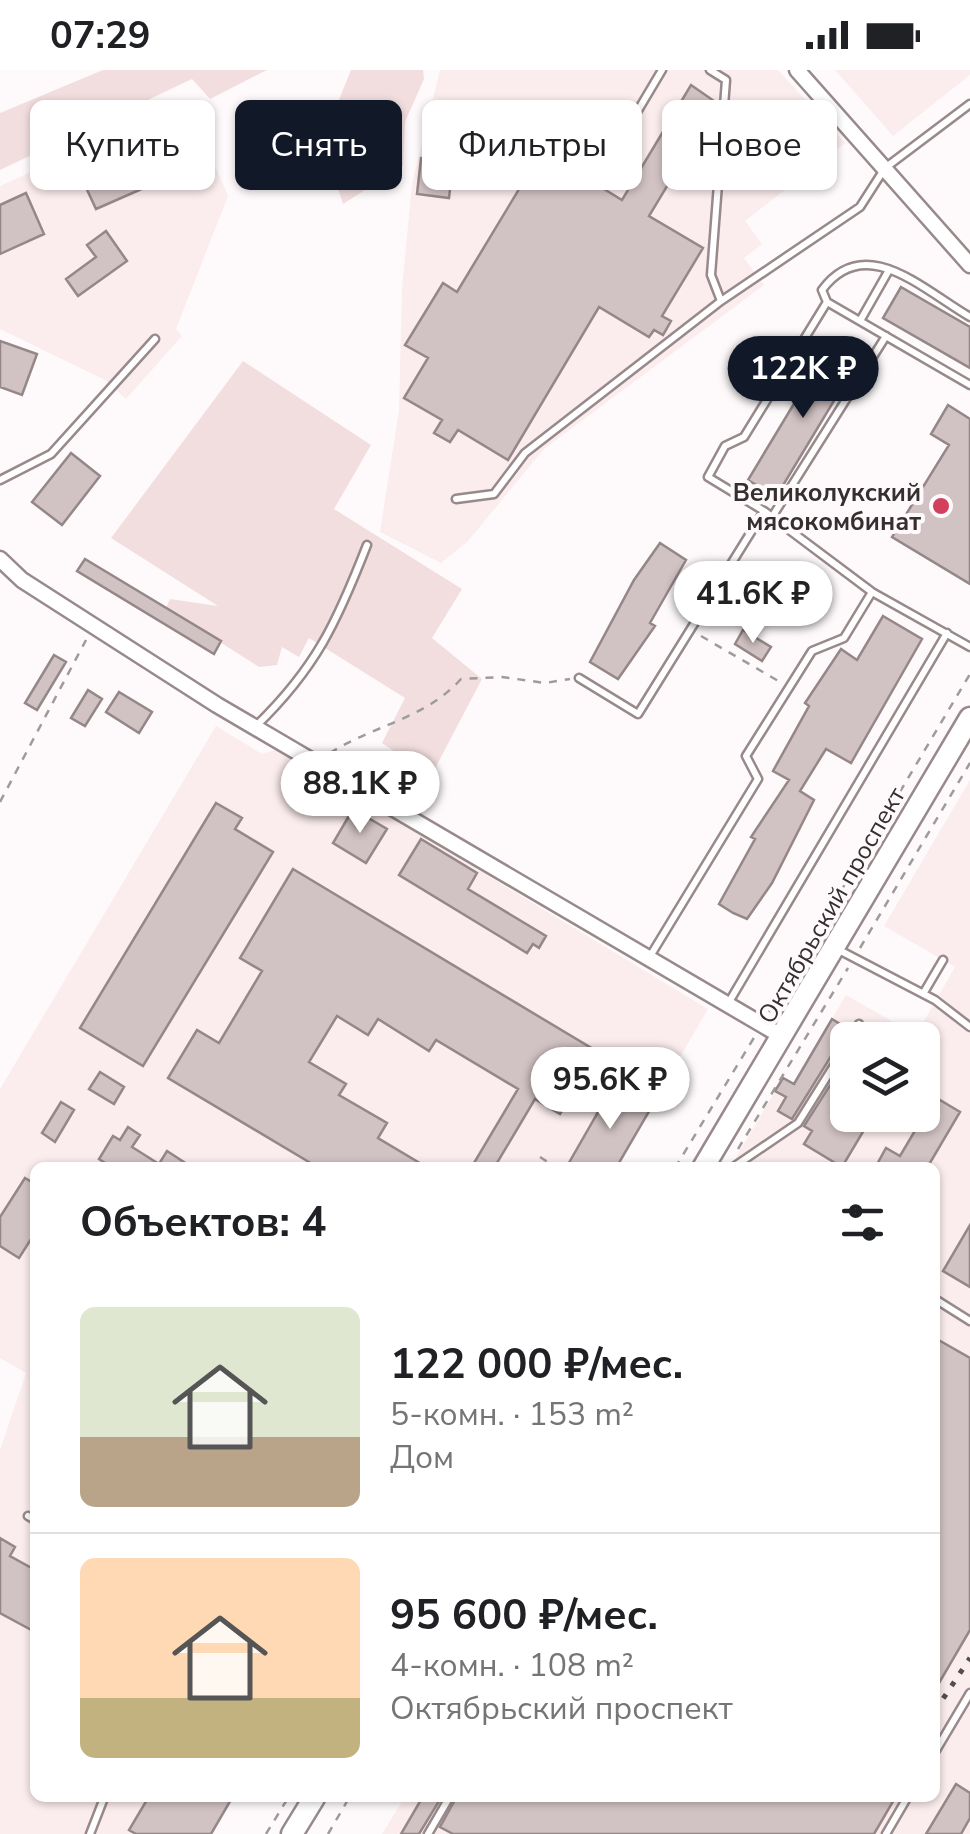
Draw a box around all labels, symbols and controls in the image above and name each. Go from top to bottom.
text: 07:29 [50,10,151,61]
chip: Купить [30,100,215,190]
chip: Снять [235,100,402,190]
chip: Фильтры [422,100,642,190]
chip: Новое [662,100,837,190]
pin: 122K ₽ [722,336,884,421]
text: 122K ₽ [750,347,856,390]
place label: Великолукский мясокомбинат [733,476,921,539]
marker: Великолукский мясокомбинат [930,495,952,517]
pin: 41.6K ₽ [661,561,845,646]
text: 41.6K ₽ [696,572,810,615]
pin: 88.1K ₽ [268,751,452,836]
text: 88.1K ₽ [303,762,417,805]
street label: Октябрьский проспект [750,781,914,1030]
map controls [830,1022,940,1132]
button: layers [830,1022,940,1132]
pin: 95.6K ₽ [518,1047,702,1132]
text: 95.6K ₽ [553,1058,667,1101]
text: Объектов: 4 [80,1194,326,1251]
icon: filters [835,1195,890,1250]
text: 122 000 ₽/мес. [390,1336,683,1393]
icon: home [160,1347,280,1467]
text: 5-комн. · 153 m² [390,1393,634,1436]
text: Дом [390,1436,454,1479]
text: 95 600 ₽/мес. [390,1587,658,1644]
icon: home [160,1598,280,1718]
text: 4-комн. · 108 m² [390,1644,634,1687]
text: Октябрьский проспект [390,1687,733,1730]

